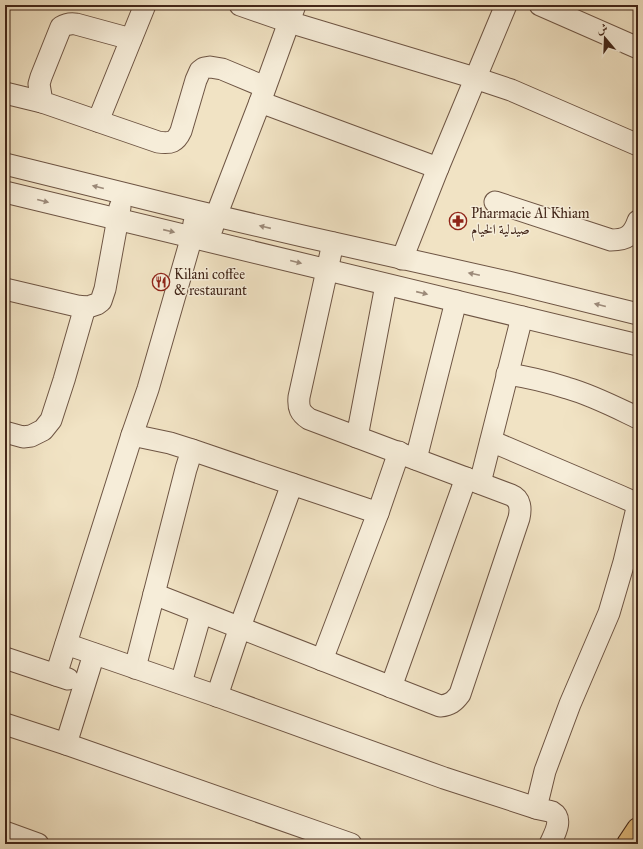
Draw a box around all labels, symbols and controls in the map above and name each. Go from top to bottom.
north arrow [585,18,625,58]
text: ش [595,21,609,37]
one-way arrow [92,184,104,190]
one-way arrow [37,198,49,204]
place label: Pharmacie Al Khiam صيدلية الخيام [471,205,590,242]
pharmacy icon: Pharmacie Al Khiam صيدلية الخيام [448,211,468,231]
one-way arrow [259,224,271,230]
one-way arrow [163,229,175,235]
one-way arrow [290,259,302,265]
place label: Kilani coffee & restaurant [174,266,247,299]
one-way arrow [468,271,480,277]
restaurant icon: Kilani coffee & restaurant [151,272,171,292]
one-way arrow [416,290,428,296]
one-way arrow [594,302,606,308]

